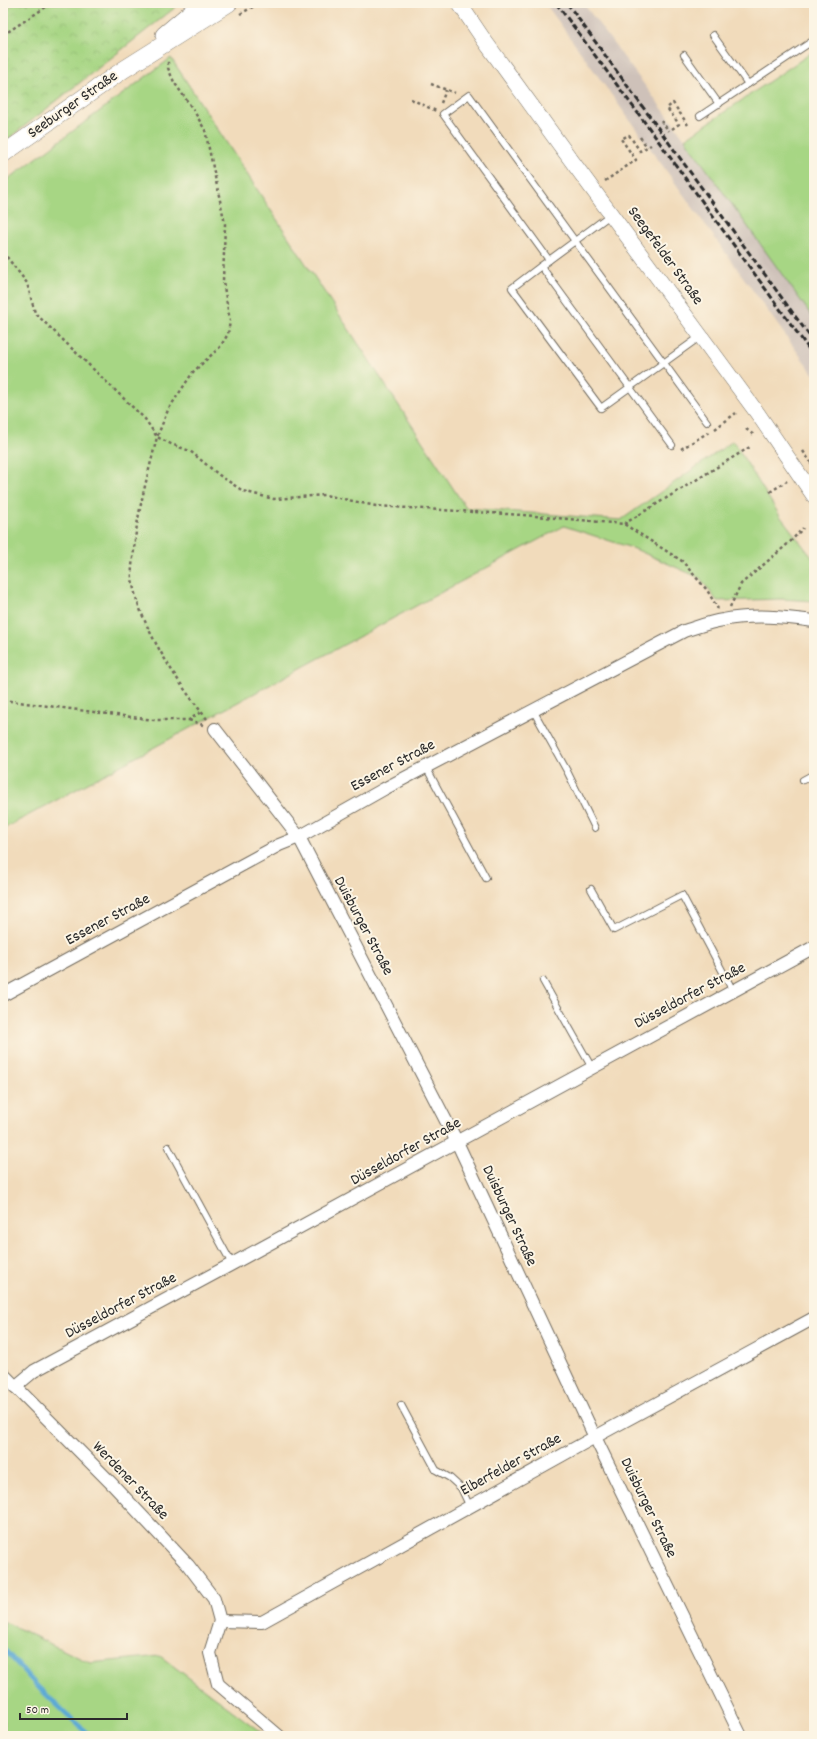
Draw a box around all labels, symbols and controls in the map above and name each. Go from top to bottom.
street label: Seeburger Straße [23,65,123,145]
street label: Seegefelder Straße [621,202,709,310]
street label: Essener Straße [347,734,439,798]
street label: Duisburger Straße [327,872,399,980]
street label: Essener Straße [62,888,154,952]
street label: Düsseldorfer Straße [630,957,750,1035]
street label: Düsseldorfer Straße [346,1112,466,1192]
street label: Duisburger Straße [475,1162,543,1270]
street label: Düsseldorfer Straße [61,1267,181,1345]
street label: Elberfelder Straße [456,1428,566,1502]
street label: Werdener Straße [86,1436,174,1526]
street label: Duisburger Straße [614,1454,682,1562]
scale bar [20,1695,127,1721]
text: 50 m [26,1702,49,1719]

